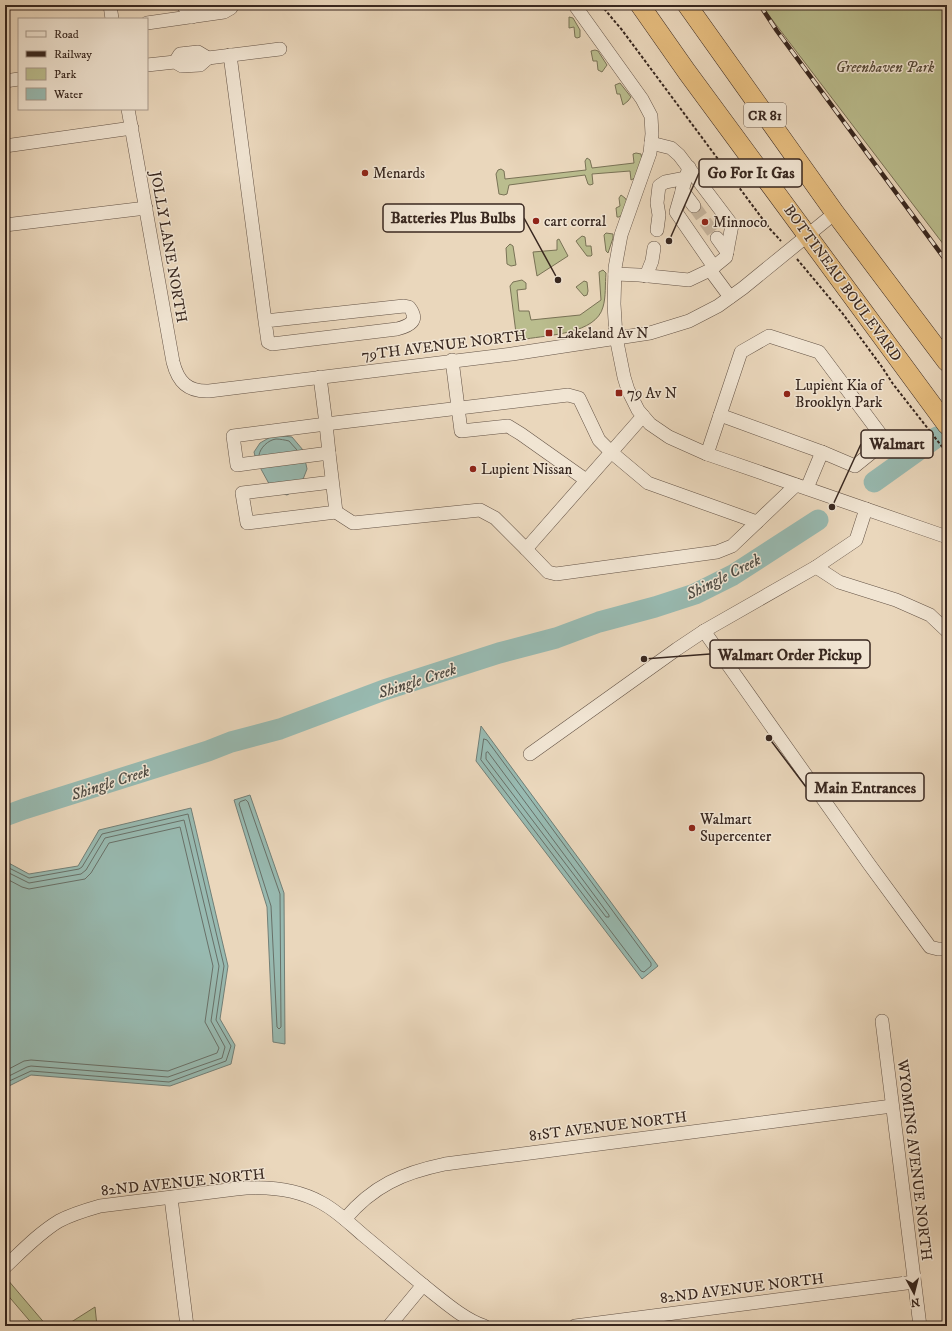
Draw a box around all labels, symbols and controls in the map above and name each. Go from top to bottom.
legend [18,18,148,110]
text: Road [54,27,79,42]
text: Railway [54,47,92,62]
park label: Greenhaven Park [836,58,935,77]
text: Park [54,67,76,82]
text: Water [53,87,83,102]
road number: CR 81 [744,103,786,127]
callout: Go For It Gas [699,159,802,187]
text: Go For It Gas [708,163,795,183]
place label: Menards [373,164,425,183]
street label: JOLLY LANE NORTH [145,168,191,324]
marker: Menards [360,168,370,178]
street label: BOTTINEAU BOULEVARD [779,201,906,365]
callout: Batteries Plus Bulbs [383,204,524,232]
text: Batteries Plus Bulbs [390,208,516,228]
place label: cart corral [544,212,607,231]
place label: Minnoco [713,213,767,232]
marker: cart corral [531,216,541,226]
marker: Minnoco [700,217,710,227]
place label: Lakeland Av N [557,324,648,343]
street label: 79TH AVENUE NORTH [360,326,528,365]
marker: Lakeland Av N [544,328,554,338]
place label: Lupient Kia of Brooklyn Park [795,376,885,412]
place label: 79 Av N [627,384,677,403]
marker: 79 Av N [614,388,624,398]
marker: Lupient Kia of Brooklyn Park [782,389,792,399]
callout: Walmart [861,430,933,458]
text: Walmart [868,434,925,454]
place label: Lupient Nissan [481,460,573,479]
marker: Lupient Nissan [468,464,478,474]
water label: Shingle Creek [682,549,764,605]
callout: Walmart Order Pickup [710,640,870,668]
text: Walmart Order Pickup [717,645,862,665]
water label: Shingle Creek [375,659,459,703]
water label: Shingle Creek [68,761,152,805]
callout: Main Entrances [806,773,924,801]
text: Main Entrances [814,778,917,798]
place label: Walmart Supercenter [699,810,772,846]
marker: Walmart Supercenter [687,823,697,833]
street label: WYOMING AVENUE NORTH [893,1057,936,1262]
street label: 81ST AVENUE NORTH [528,1107,688,1146]
street label: 82ND AVENUE NORTH [100,1164,266,1201]
street label: 82ND AVENUE NORTH [659,1269,825,1308]
north arrow [894,1273,934,1313]
text: N [910,1294,920,1309]

